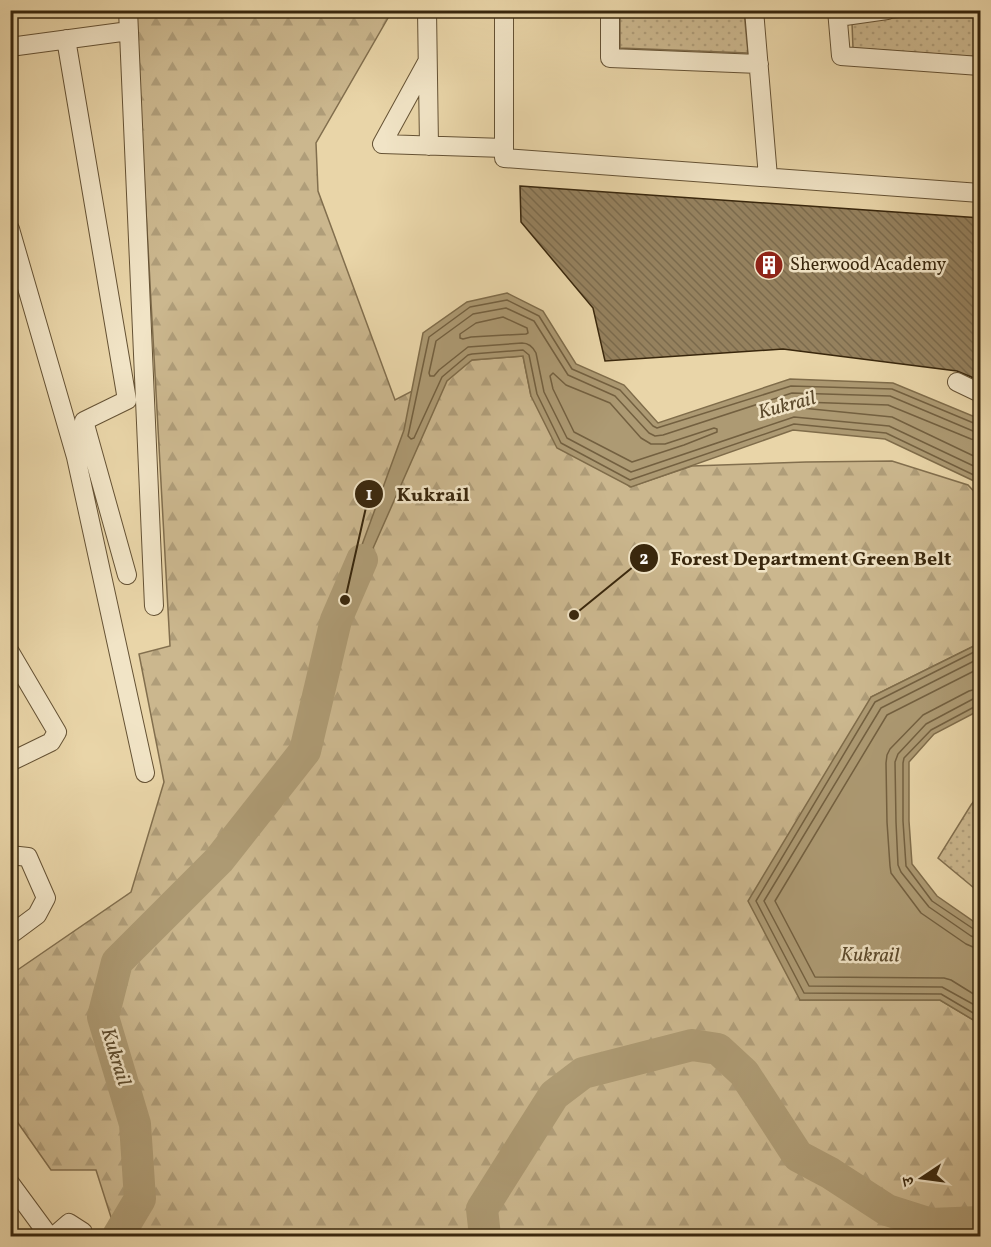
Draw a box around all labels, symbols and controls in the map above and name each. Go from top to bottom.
building icon: Sherwood Academy [753,249,785,281]
place label: Sherwood Academy [790,253,947,278]
water label: Kukrail [755,385,819,427]
callout: Kukrail [354,475,481,513]
text: Kukrail [396,482,470,510]
text: 1 [365,483,373,508]
callout: Forest Department Green Belt [629,539,964,577]
text: Forest Department Green Belt [670,546,952,574]
text: 2 [639,547,649,572]
water label: Kukrail [840,941,900,971]
water label: Kukrail [93,1025,137,1089]
north arrow [892,1148,952,1208]
text: उ [897,1173,921,1188]

